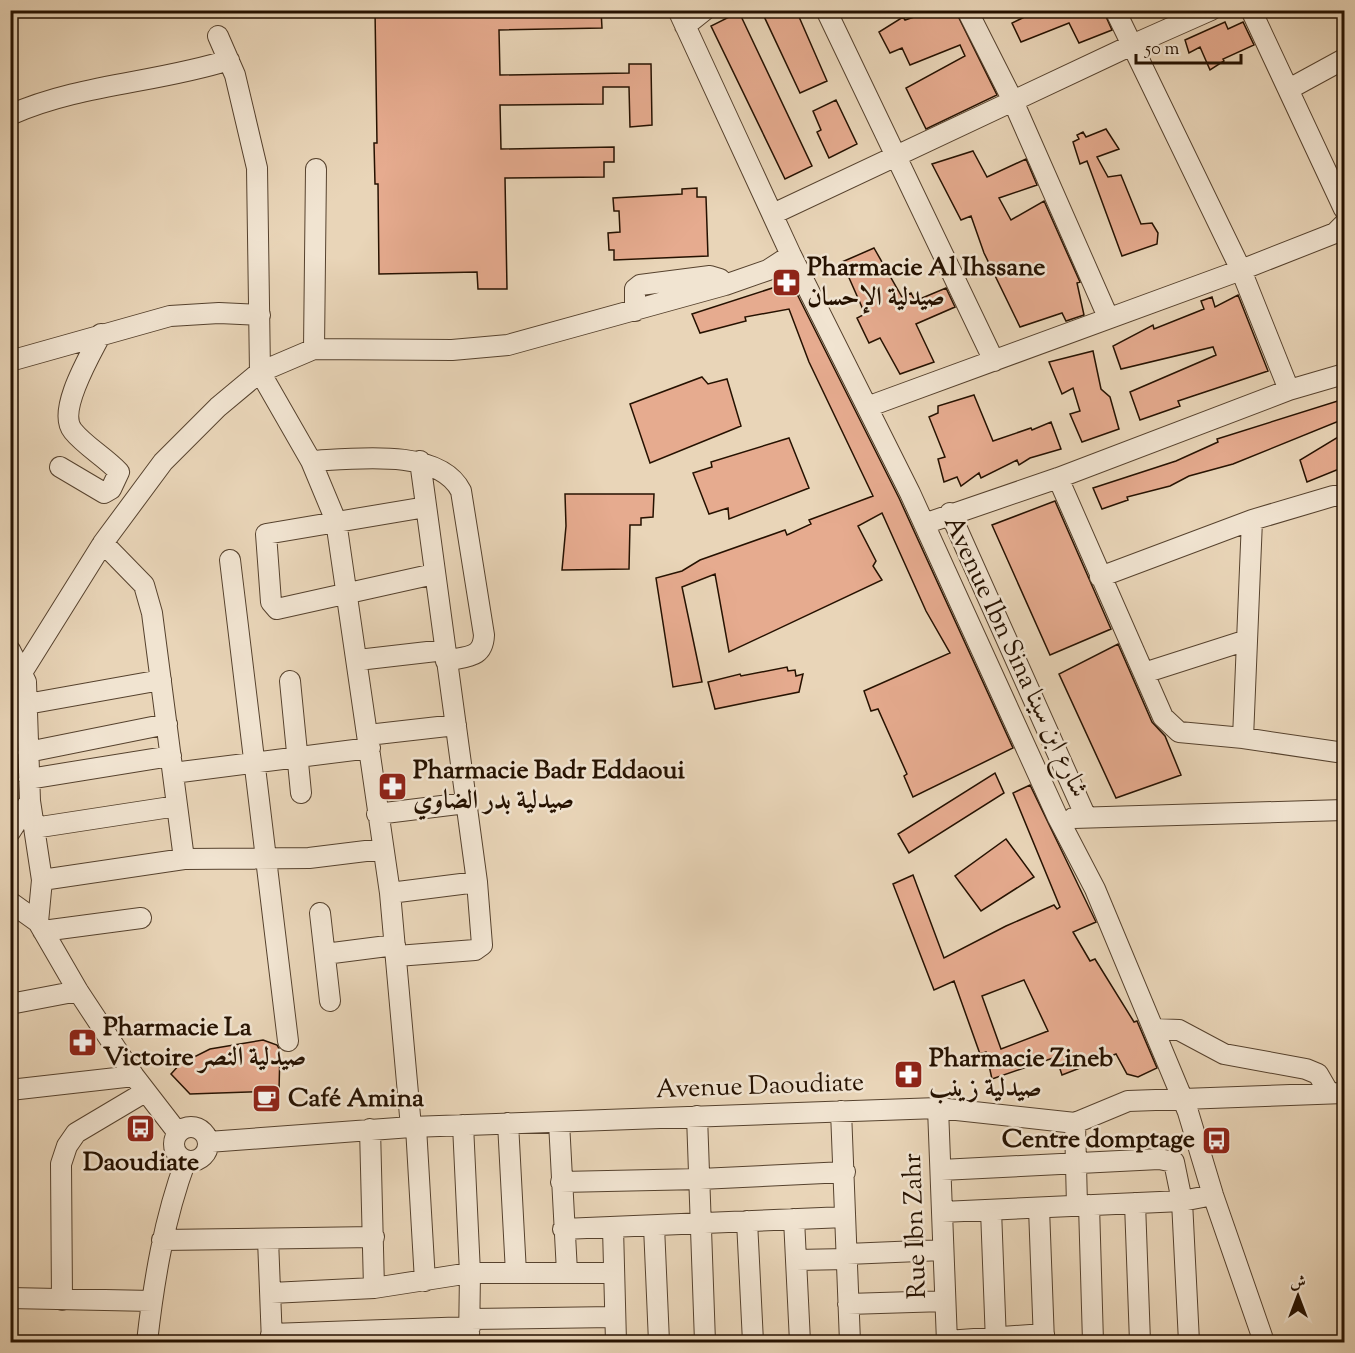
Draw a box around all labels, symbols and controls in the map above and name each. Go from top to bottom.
scale bar [1136,27,1241,65]
text: 50 m [1144,37,1180,63]
place label: Pharmacie Al Ihssane صيدلية الإحسان [807,250,1045,317]
pharmacy icon: Pharmacie Al Ihssane صيدلية الإحسان [770,267,802,299]
street label: Avenue Ibn Sina شارع ابن سينا [932,510,1097,804]
place label: Pharmacie Badr Eddaoui صيدلية بدر الضاوي [413,753,685,821]
pharmacy icon: Pharmacie Badr Eddaoui صيدلية بدر الضاوي [376,770,408,802]
place label: Pharmacie La Victoire صيدلية النصر [103,1010,306,1077]
pharmacy icon: Pharmacie La Victoire صيدلية النصر [66,1027,98,1059]
place label: Pharmacie Zineb صيدلية زينب [929,1041,1113,1108]
pharmacy icon: Pharmacie Zineb صيدلية زينب [892,1058,924,1090]
street label: Avenue Daoudiate [655,1065,865,1109]
place label: Café Amina [288,1081,424,1118]
cafe icon: Café Amina [251,1083,283,1115]
bus stop icon: Daoudiate [125,1113,157,1145]
place label: Centre domptage [1002,1122,1195,1159]
bus stop icon: Centre domptage [1200,1124,1232,1156]
place label: Daoudiate [83,1145,199,1182]
street label: Rue Ibn Zahr [895,1152,937,1300]
north arrow [1268,1266,1328,1326]
text: ش [1290,1272,1306,1295]

